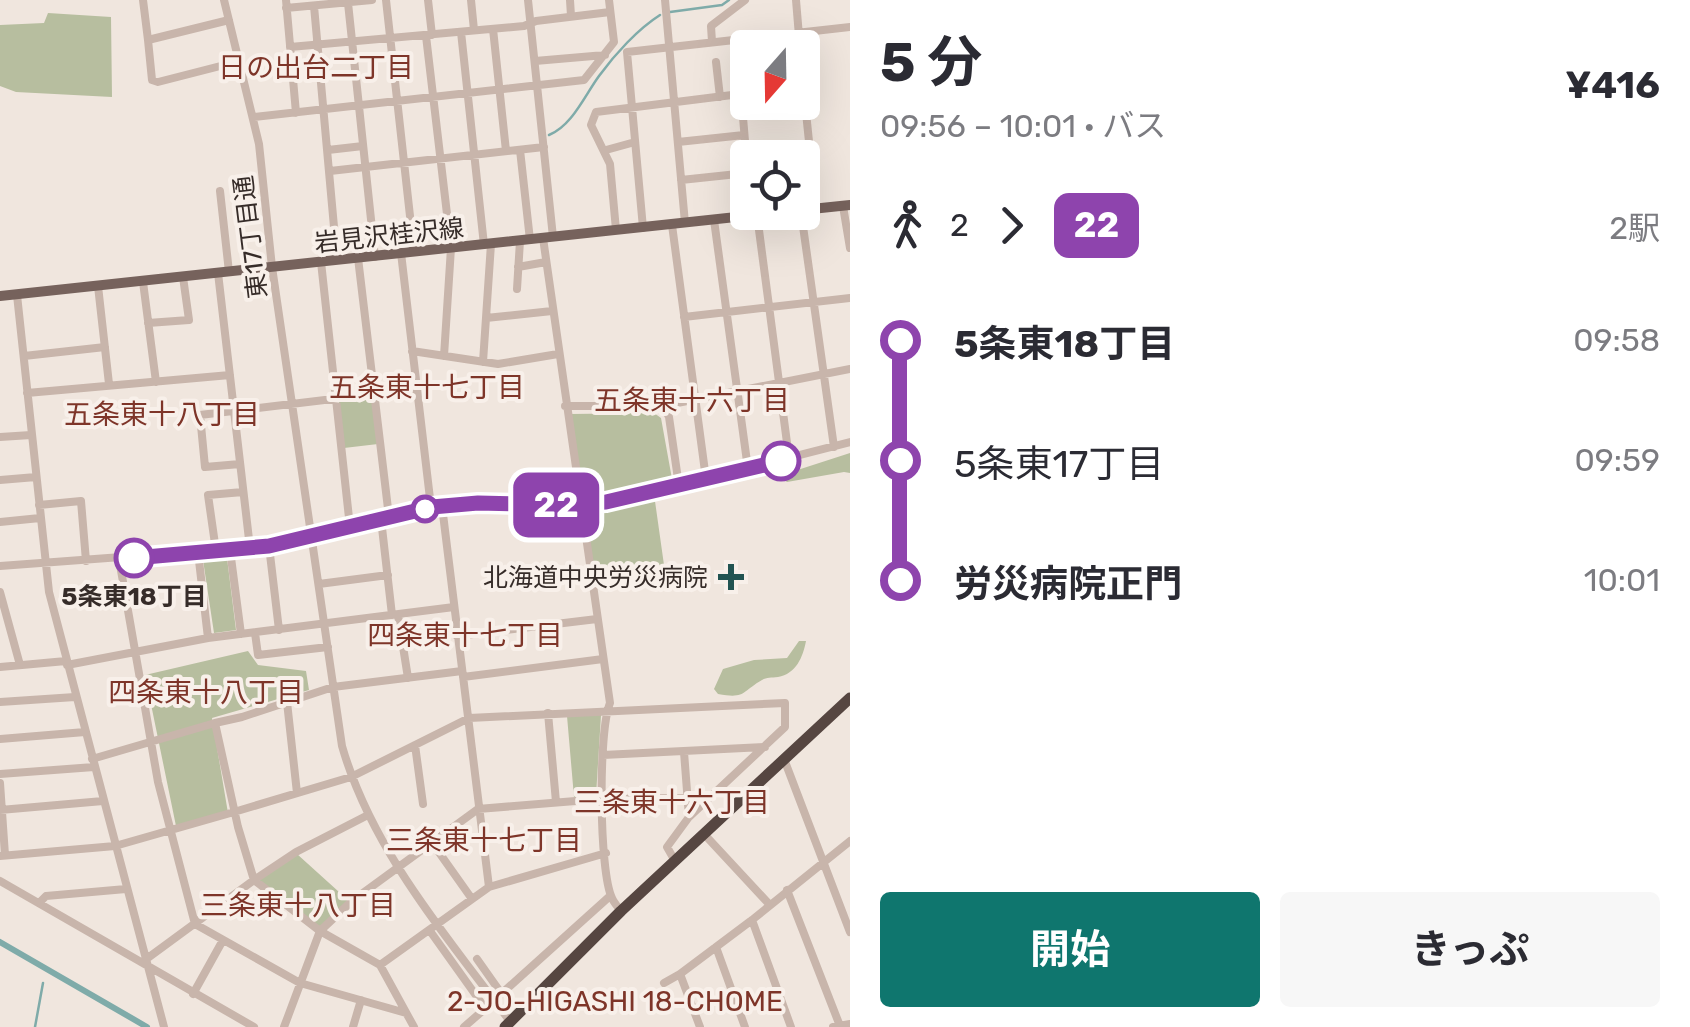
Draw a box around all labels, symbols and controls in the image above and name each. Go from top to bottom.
north arrow [730,30,820,120]
map controls [730,30,820,230]
text: 5 分 [880,30,982,95]
district label: 日の出台二丁目 [218,51,414,84]
text: ¥416 [1565,62,1660,108]
text: 09:56 – 10:01 · バス [880,107,1166,145]
button: locate [730,140,820,230]
street label: 東17丁目通 [229,174,272,300]
icon: walk [880,198,935,253]
icon: forward [984,198,1039,253]
text: 22 [1074,204,1119,246]
text: 2 [950,206,969,244]
text: 2駅 [1609,209,1660,247]
street label: 岩見沢桂沢線 [313,213,465,258]
text: 5条東18丁目 [954,321,1175,367]
text: 09:58 [1573,321,1660,359]
district label: 五条東十七丁目 [329,371,525,404]
district label: 五条東十六丁目 [594,384,790,417]
district label: 五条東十八丁目 [64,398,260,431]
text: 5条東17丁目 [954,441,1164,487]
text: 09:59 [1575,441,1660,479]
unlabelled marker [762,442,800,480]
line badge: 22 [511,472,601,538]
text: 22 [533,484,579,526]
unlabelled marker [412,496,438,522]
marker: 5条東18丁目 [115,539,153,577]
text: 労災病院正門 [954,561,1182,607]
text: 10:01 [1584,561,1660,599]
place label: 北海道中央労災病院 [483,563,708,592]
marker: 北海道中央労災病院 [718,564,744,590]
place label: 5条東18丁目 [61,582,207,611]
district label: 四条東十七丁目 [367,619,563,652]
district label: 四条東十八丁目 [108,676,304,709]
district label: 三条東十六丁目 [574,786,770,819]
district label: 三条東十七丁目 [386,824,582,857]
district label: 三条東十八丁目 [200,889,396,922]
button: 開始 [880,892,1260,1007]
button: きっぷ [1280,892,1660,1007]
district label: 2-JO-HIGASHI 18-CHOME [447,985,783,1018]

